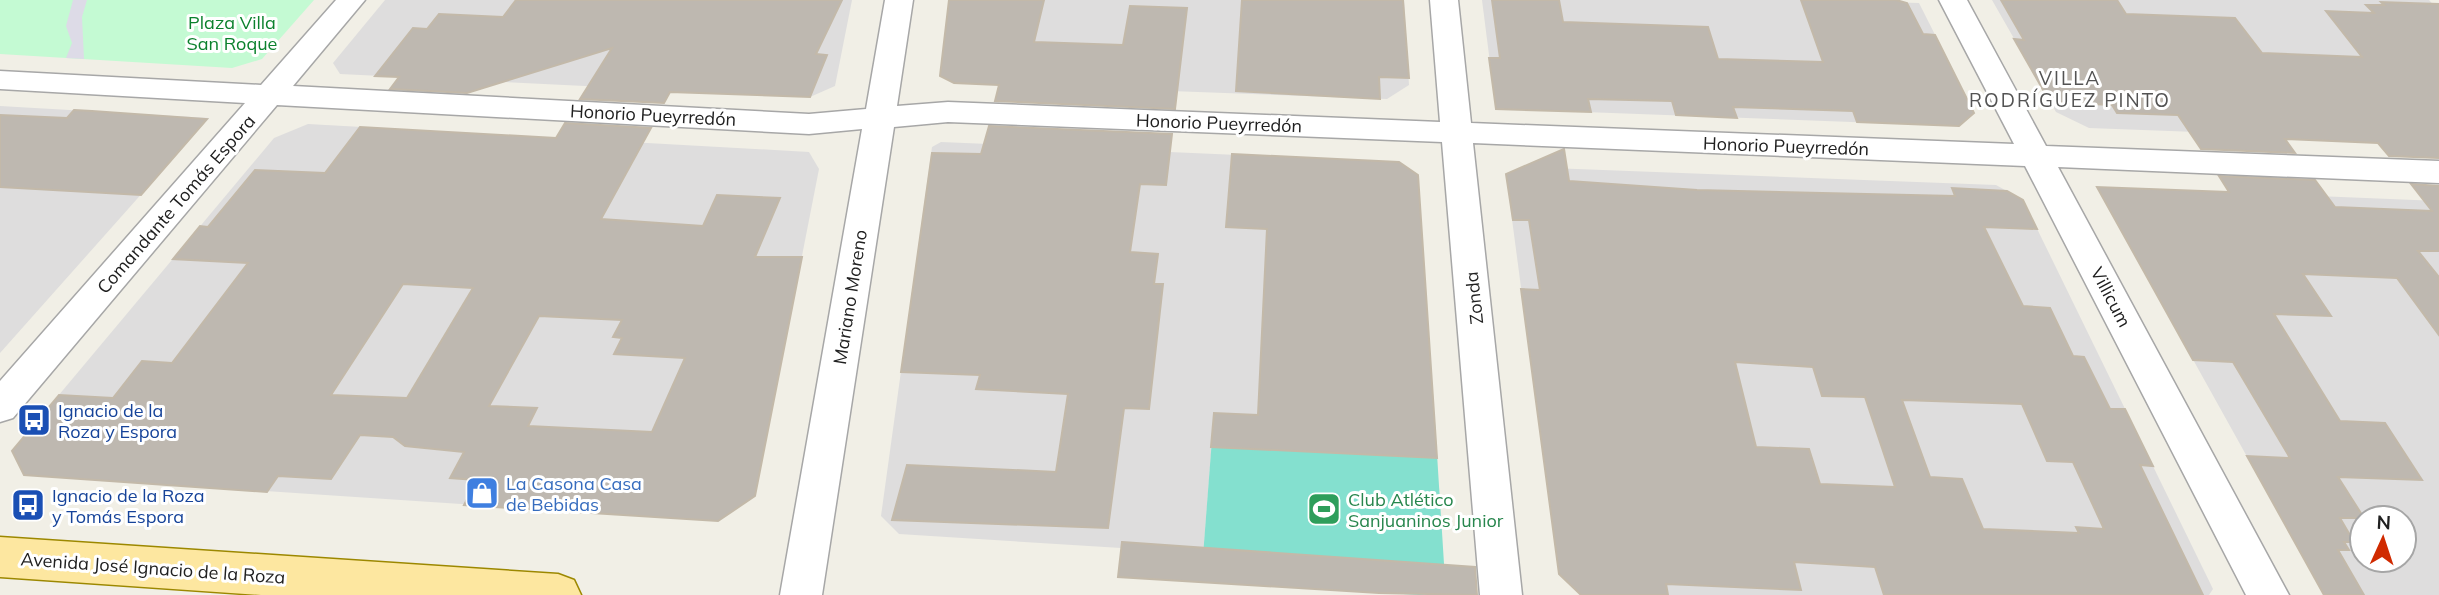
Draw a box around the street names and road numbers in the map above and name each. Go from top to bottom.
street label: Honorio Pueyrredón [569,99,737,131]
street label: Honorio Pueyrredón [1136,109,1302,137]
street label: Comandante Tomás Espora [92,110,260,298]
street label: Honorio Pueyrredón [1703,132,1869,160]
street label: Mariano Moreno [828,228,872,366]
street label: Villicum [2086,263,2136,331]
street label: Zonda [1460,270,1488,326]
street label: Avenida José Ignacio de la Roza [20,547,286,589]

